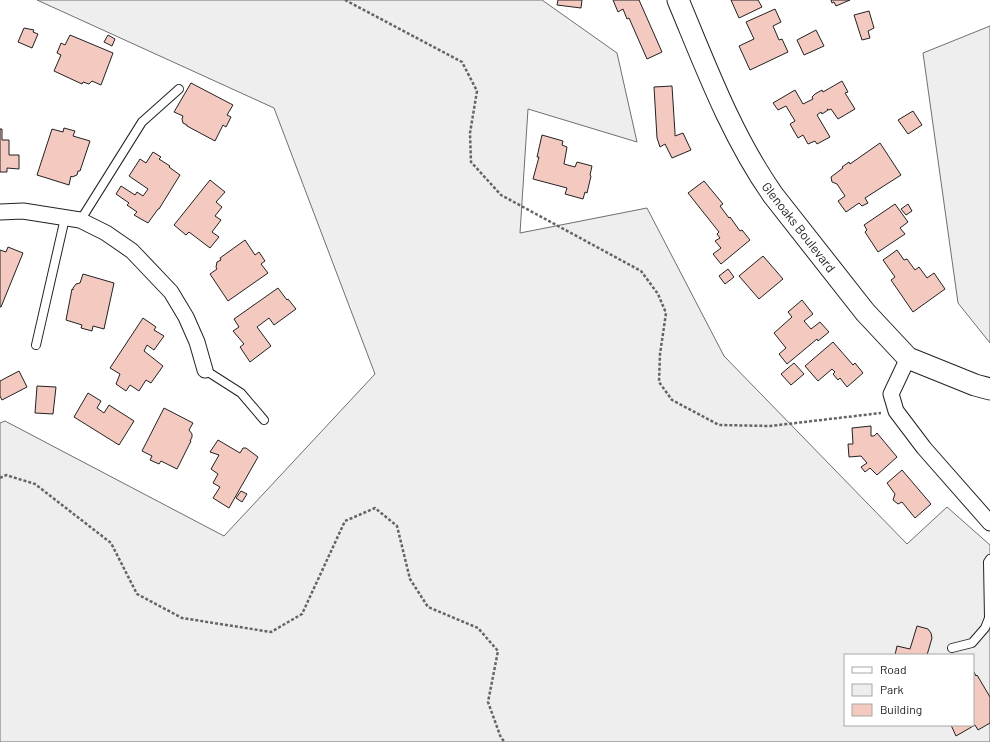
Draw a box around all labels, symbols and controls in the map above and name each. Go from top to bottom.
street label: Glenoaks Boulevard [759,179,839,275]
legend [844,654,974,726]
text: Road [880,662,907,676]
text: Park [880,682,904,696]
text: Building [880,702,922,716]

